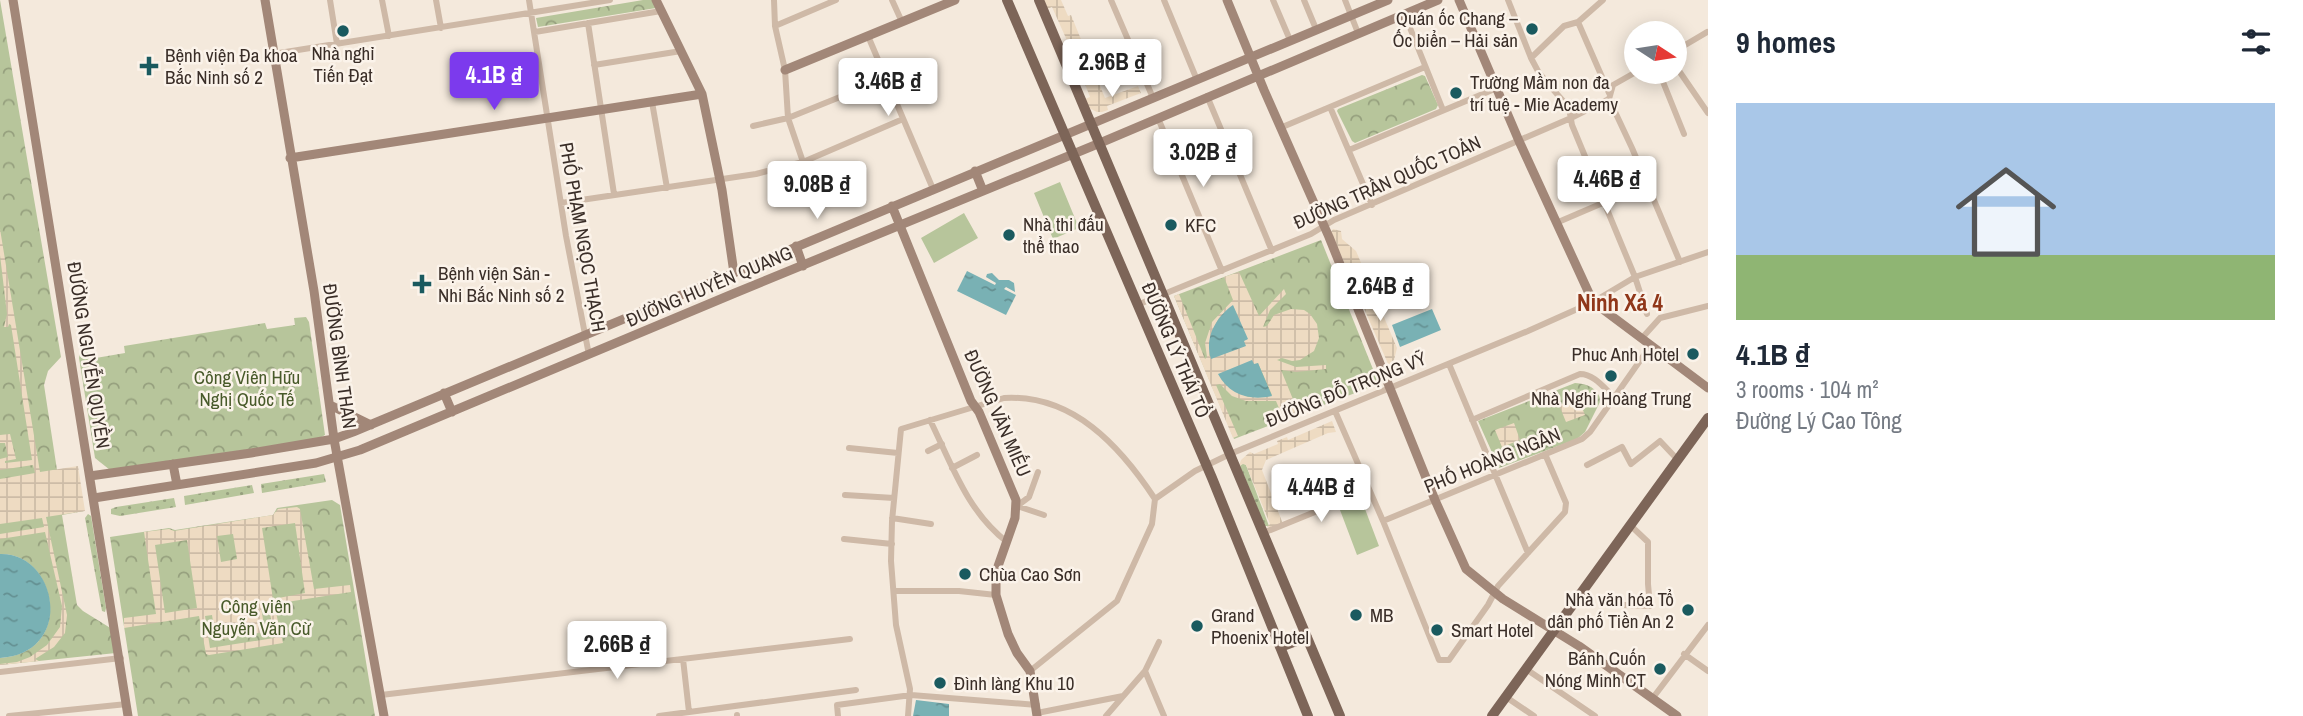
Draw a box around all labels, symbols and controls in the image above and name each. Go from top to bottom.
place label: Quán ốc Chang – Ốc biển – Hải sản [1392,5,1518,53]
marker: Quán ốc Chang – Ốc biển – Hải sản [1524,21,1540,37]
north arrow [1624,21,1687,84]
map controls [1624,21,1687,84]
text: 9 homes [1736,22,1836,62]
marker: Nhà nghỉ Tiến Đạt [335,23,351,39]
icon: filters [2237,23,2275,61]
place label: Nhà nghỉ Tiến Đạt [311,40,375,88]
pin: 2.96B ₫ [1047,40,1177,99]
place label: Bệnh viện Đa khoa Bắc Ninh số 2 [165,42,298,90]
text: 2.96B ₫ [1078,46,1146,77]
pin: 4.1B ₫ [437,52,551,112]
marker: Bệnh viện Đa khoa Bắc Ninh số 2 [139,56,159,76]
pin: 3.46B ₫ [823,58,953,118]
text: 4.1B ₫ [466,59,522,90]
text: 3.46B ₫ [854,65,922,96]
place label: Trường Mầm non đa trí tuệ - Mie Academy [1470,69,1618,117]
marker: Trường Mầm non đa trí tuệ - Mie Academy [1448,85,1464,101]
street label: ĐƯỜNG TRẦN QUỐC TOẢN [1289,129,1485,235]
pin: 3.02B ₫ [1138,130,1268,189]
text: 3.02B ₫ [1169,136,1237,167]
street label: PHỐ PHẠM NGỌC THẠCH [554,140,612,334]
icon: home [1943,149,2069,275]
pin: 4.46B ₫ [1542,156,1672,216]
pin: 9.08B ₫ [752,162,882,221]
text: 4.46B ₫ [1573,163,1641,194]
text: 9.08B ₫ [783,168,851,199]
place label: Nhà thi đấu thể thao [1023,211,1104,259]
place label: KFC [1185,212,1216,238]
marker: KFC [1163,217,1179,233]
marker: Nhà thi đấu thể thao [1001,227,1017,243]
street label: ĐƯỜNG HUYỀN QUANG [622,239,796,333]
street label: ĐƯỜNG NGUYỄN QUYỀN [61,260,117,450]
place label: Bệnh viện Sản - Nhi Bắc Ninh số 2 [438,260,564,308]
pin: 2.64B ₫ [1315,264,1445,323]
text: 2.64B ₫ [1346,270,1414,301]
marker: Bệnh viện Sản - Nhi Bắc Ninh số 2 [412,274,432,294]
street label: ĐƯỜNG LÝ THÁI TỔ [1136,278,1216,422]
street label: ĐƯỜNG BÌNH THAN [317,282,363,430]
district label: Ninh Xá 4 [1577,287,1663,318]
text: 4.1B ₫ [1736,334,1810,374]
place label: Phuc Anh Hotel [1572,341,1679,367]
street label: ĐƯỜNG VĂN MIẾU [958,345,1038,481]
street label: ĐƯỜNG ĐỖ TRỌNG VỸ [1262,345,1431,433]
marker: Phuc Anh Hotel [1685,346,1701,362]
park label: Công Viên Hữu Nghị Quốc Tế [194,364,300,412]
marker: Nhà Nghỉ Hoàng Trung [1603,368,1619,384]
text: 3 rooms · 104 m² [1736,374,1879,405]
place label: Nhà Nghỉ Hoàng Trung [1531,385,1691,411]
text: Đường Lý Cao Tông [1736,405,1902,436]
street label: PHỐ HOÀNG NGÂN [1420,421,1564,499]
pin: 4.44B ₫ [1256,464,1386,524]
text: 4.44B ₫ [1287,471,1355,502]
place label: Chùa Cao Sơn [979,561,1081,587]
marker: Chùa Cao Sơn [957,566,973,582]
place label: Nhà văn hóa Tổ dân phố Tiền An 2 [1547,586,1674,634]
park label: Công viên Nguyễn Văn Cừ [202,593,312,641]
place label: Grand Phoenix Hotel [1211,602,1309,650]
place label: MB [1370,602,1393,628]
marker: Nhà văn hóa Tổ dân phố Tiền An 2 [1680,602,1696,618]
marker: MB [1348,607,1364,623]
place label: Smart Hotel [1451,617,1533,643]
marker: Grand Phoenix Hotel [1189,618,1205,634]
pin: 2.66B ₫ [552,622,682,681]
marker: Smart Hotel [1429,622,1445,638]
text: 2.66B ₫ [583,628,651,659]
place label: Bánh Cuốn Nóng Minh CT [1545,645,1646,693]
marker: Bánh Cuốn Nóng Minh CT [1652,661,1668,677]
place label: Đình làng Khu 10 [954,670,1074,696]
marker: Đình làng Khu 10 [932,675,948,691]

